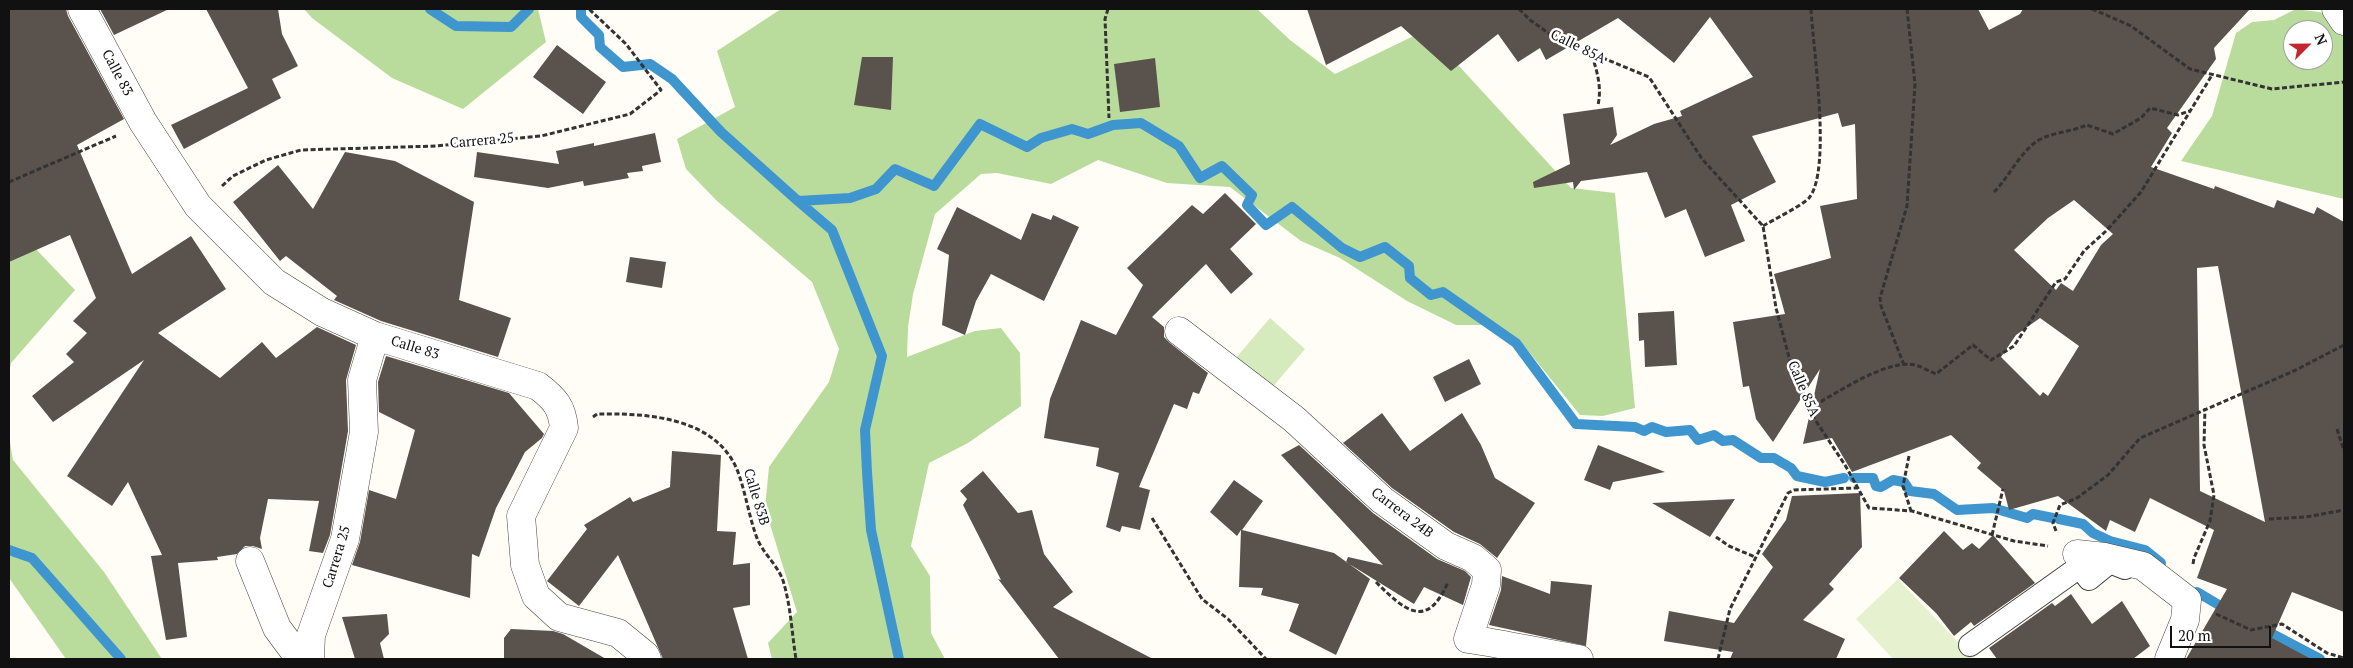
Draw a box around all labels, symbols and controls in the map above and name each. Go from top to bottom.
north arrow [2283,20,2333,70]
street label: Calle 85A [1548,26,1608,68]
text: N [2311,31,2332,48]
street label: Calle 83 [98,47,136,99]
street label: Carrera 25 [449,130,515,152]
street label: Calle 83 [389,333,441,363]
street label: Calle 85A [1784,358,1822,420]
street label: Calle 83B [739,467,773,527]
street label: Carrera 24B [1368,484,1436,542]
street label: Carrera 25 [320,524,354,590]
scale bar [2173,616,2274,648]
text: 20 m [2178,625,2211,645]

